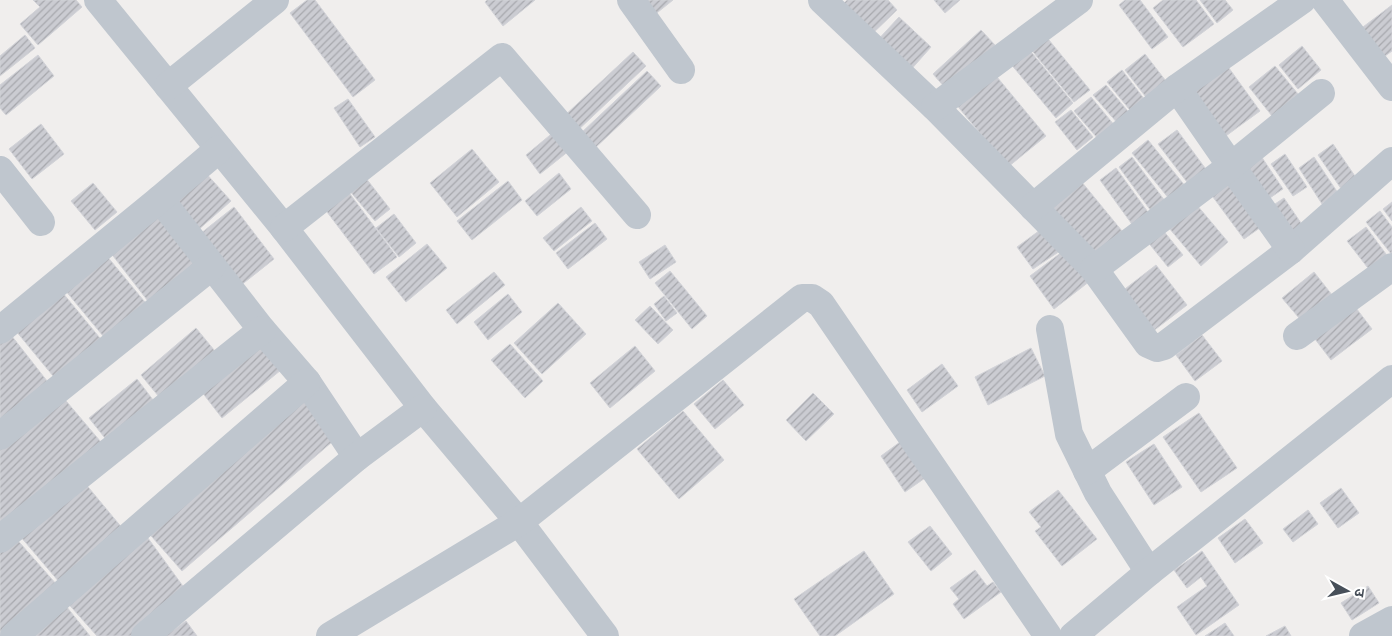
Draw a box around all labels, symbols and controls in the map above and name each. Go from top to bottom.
north arrow [1322,566,1372,616]
text: उ [1351,588,1368,599]

